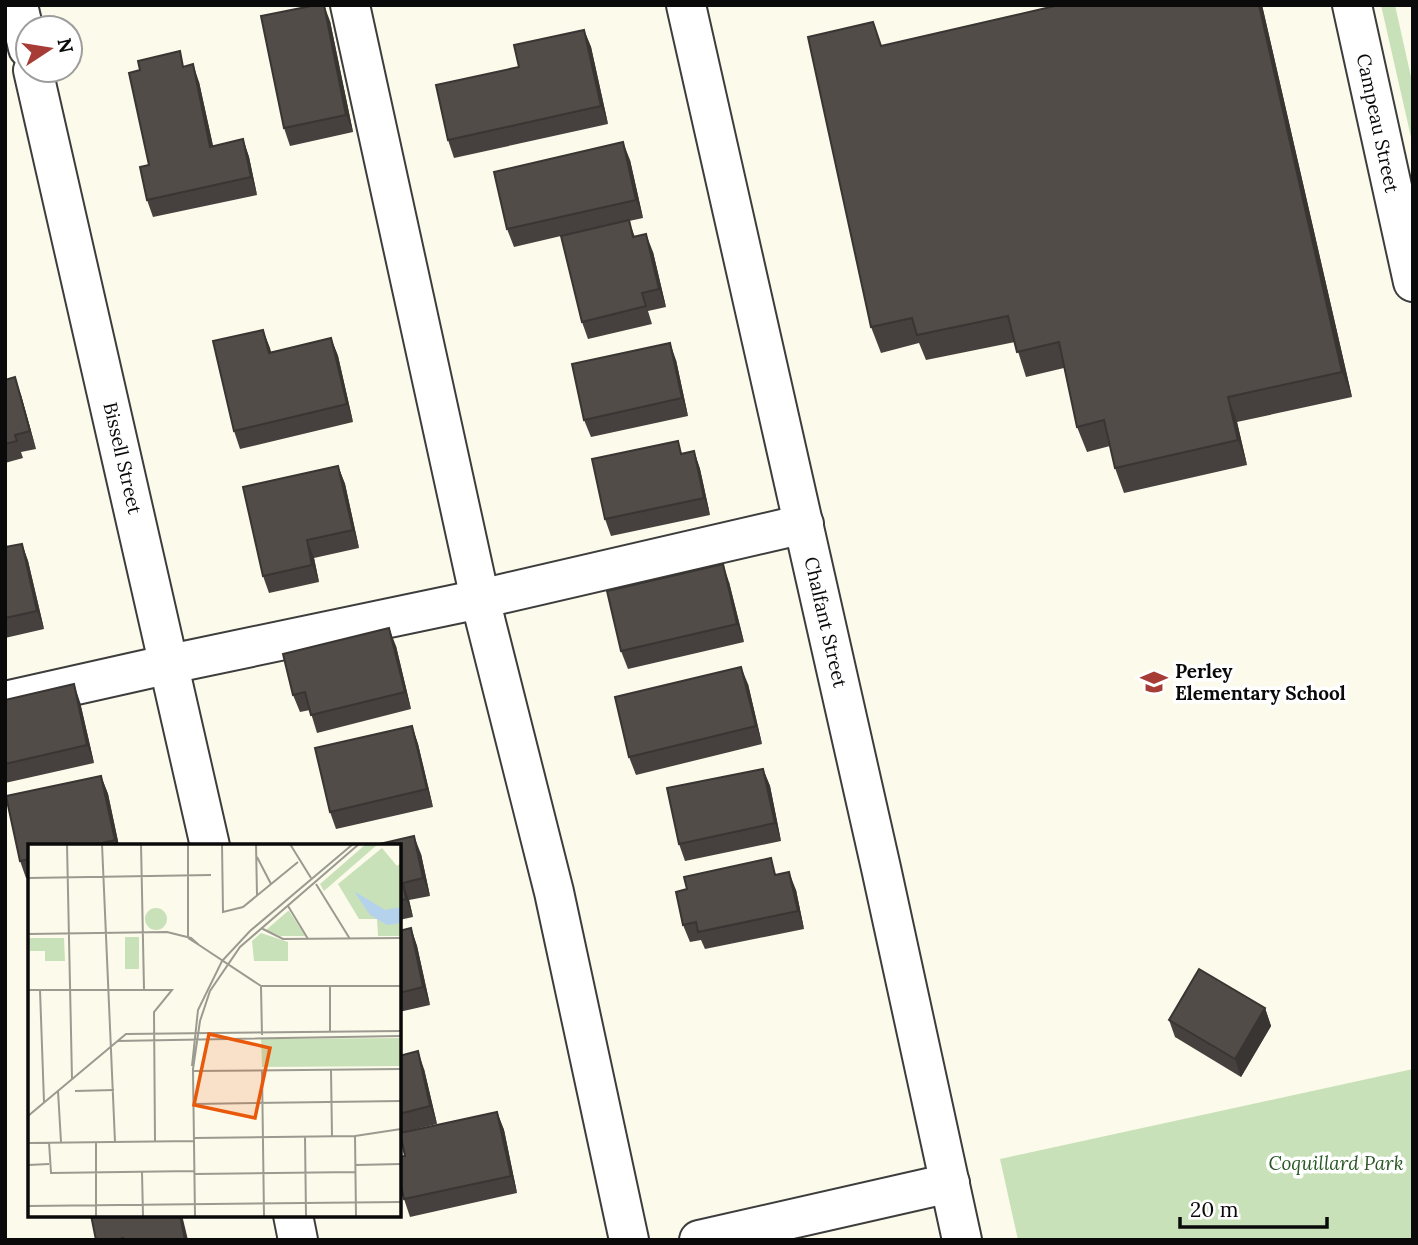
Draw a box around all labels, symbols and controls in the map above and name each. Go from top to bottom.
north arrow [14,14,84,84]
text: N [52,36,79,55]
street label: Campeau Street [1352,51,1405,195]
street label: Bissell Street [98,400,148,517]
street label: Chalfant Street [799,554,853,690]
place label: Perley Elementary School [1175,659,1346,705]
school or university icon: Perley Elementary School [1139,667,1169,697]
inset map [28,844,401,1217]
park label: Coquillard Park [1268,1151,1404,1175]
scale bar [1180,1186,1327,1230]
text: 20 m [1190,1196,1239,1223]

